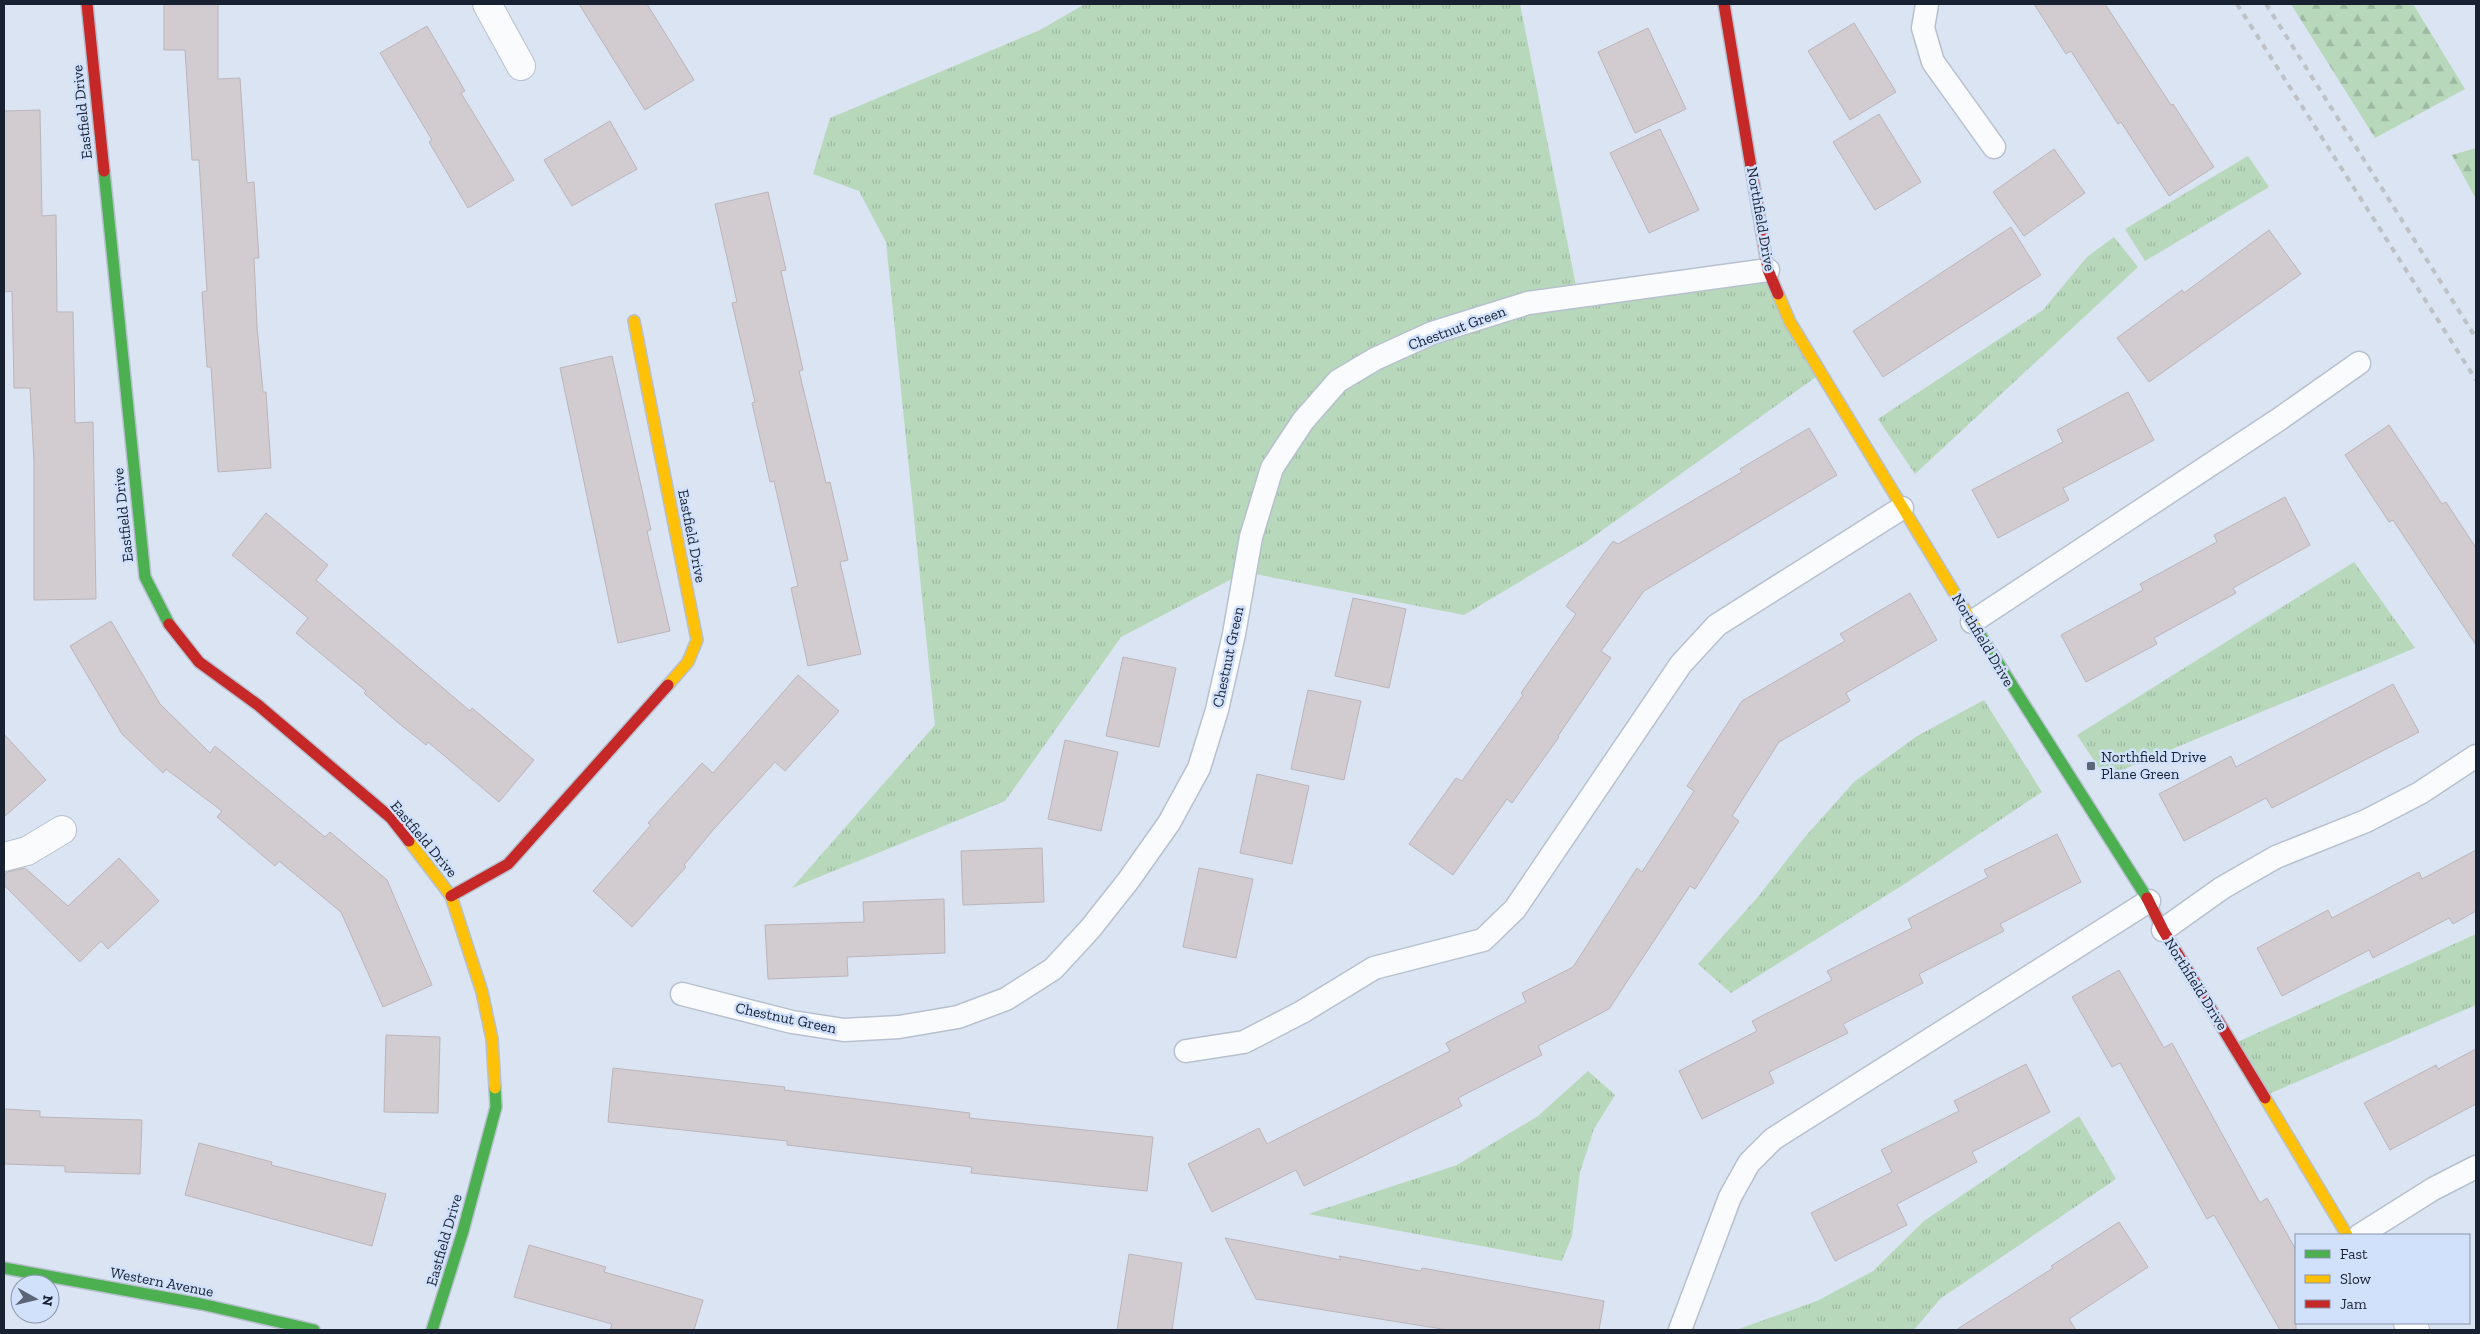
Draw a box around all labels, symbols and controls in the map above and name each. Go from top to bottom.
street label: Eastfield Drive [68,64,96,160]
street label: Northfield Drive [1743,166,1779,272]
street label: Chestnut Green [1406,302,1509,354]
street label: Eastfield Drive [109,467,137,563]
street label: Eastfield Drive [674,488,710,584]
street label: Northfield Drive [1948,590,2018,690]
street label: Chestnut Green [1209,605,1248,709]
place label: Northfield Drive Plane Green [2101,748,2206,783]
marker: Northfield Drive Plane Green [2085,760,2097,772]
street label: Eastfield Drive [387,797,461,881]
street label: Northfield Drive [2160,935,2232,1033]
street label: Chestnut Green [734,999,838,1038]
street label: Eastfield Drive [422,1192,466,1288]
legend [2295,1234,2470,1324]
text: Fast [2340,1245,2368,1263]
street label: Western Avenue [109,1263,215,1301]
text: Slow [2340,1270,2372,1288]
north arrow [10,1274,60,1324]
text: N [38,1294,57,1308]
text: Jam [2340,1295,2367,1313]

